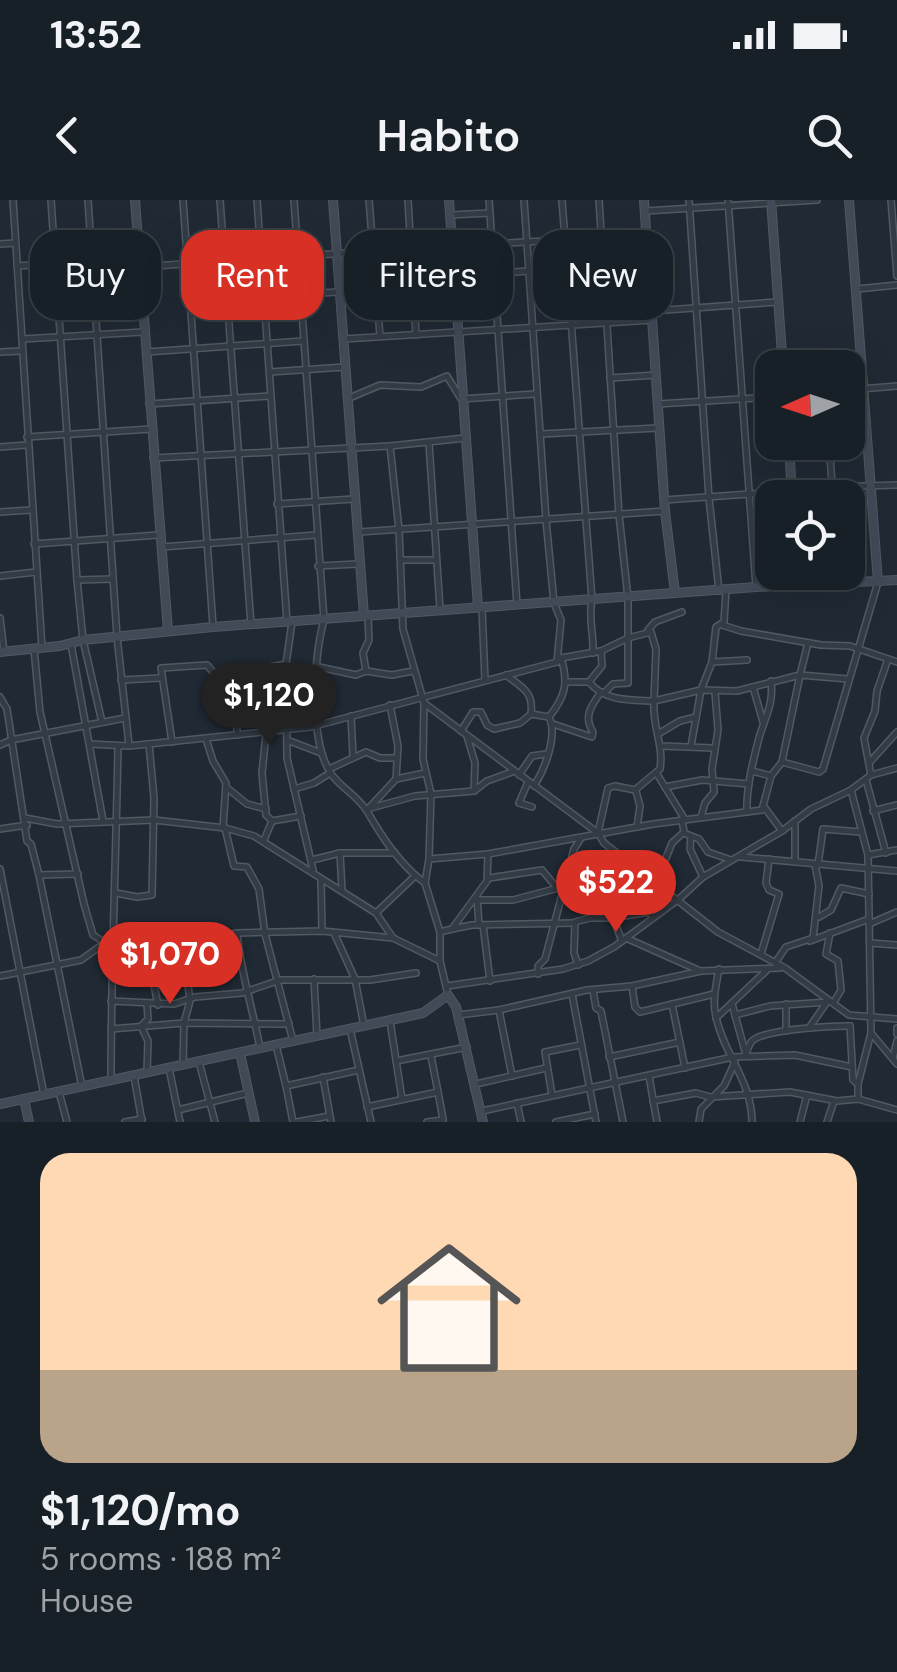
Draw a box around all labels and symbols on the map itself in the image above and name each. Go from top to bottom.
north arrow [755,350,865,460]
pin: $1,120 [188,663,350,748]
pin: $522 [557,850,675,935]
pin: $1,070 [89,922,251,1007]

